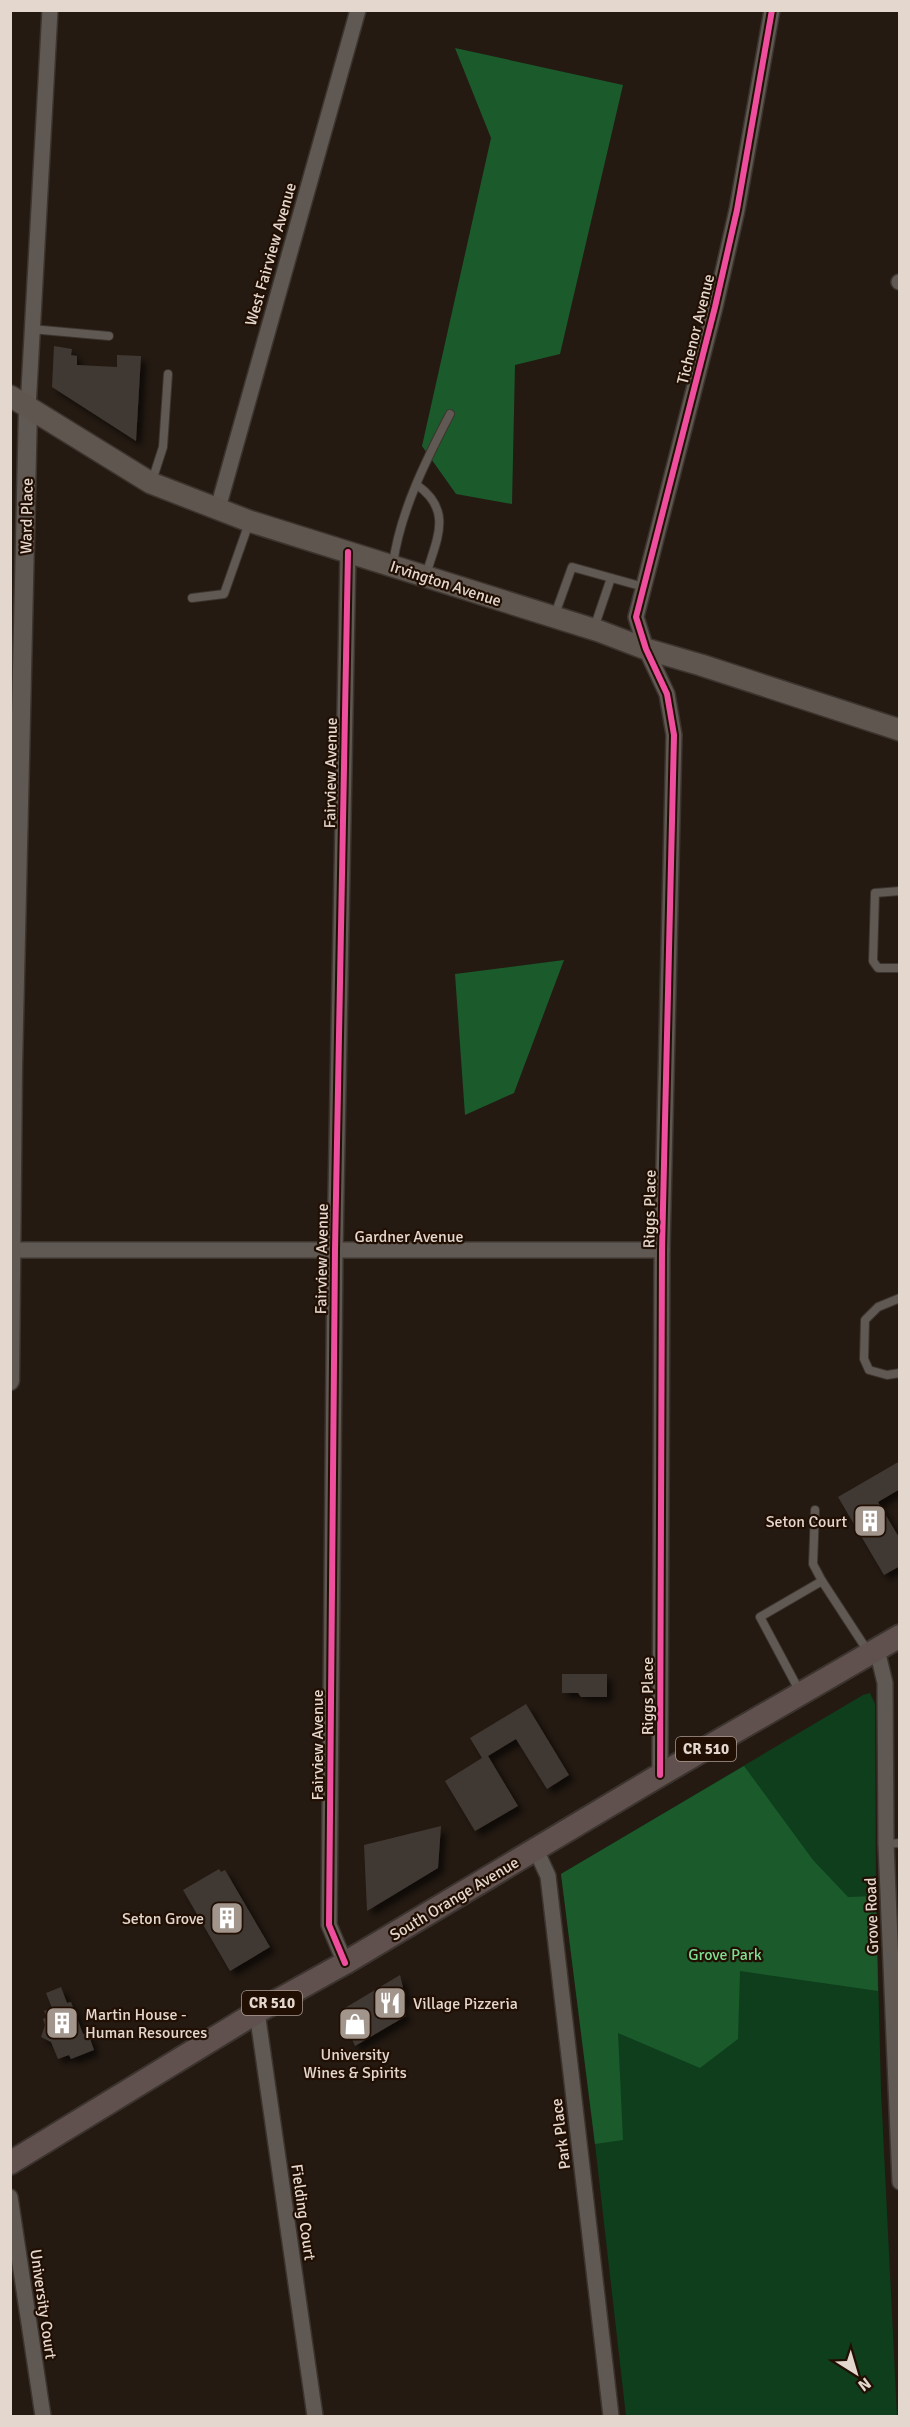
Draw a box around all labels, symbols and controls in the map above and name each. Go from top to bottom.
street label: West Fairview Avenue [241,180,301,328]
street label: Tichenor Avenue [673,272,719,386]
street label: Ward Place [16,478,38,554]
street label: Irvington Avenue [388,557,504,611]
street label: Fairview Avenue [320,717,342,829]
street label: Riggs Place [639,1170,661,1249]
street label: Fairview Avenue [311,1203,333,1315]
street label: Gardner Avenue [355,1227,463,1247]
building icon: Seton Court [852,1503,888,1539]
place label: Seton Court [766,1512,847,1532]
street label: Riggs Place [638,1657,658,1735]
street label: Fairview Avenue [308,1689,328,1801]
road number: CR 510 [676,1737,736,1761]
street label: South Orange Avenue [386,1852,523,1945]
street label: Grove Road [861,1877,883,1955]
building icon: Seton Grove [209,1900,245,1936]
place label: Seton Grove [122,1909,204,1929]
park label: Grove Park [688,1945,762,1965]
restaurant icon: Village Pizzeria [372,1985,408,2021]
road number: CR 510 [242,1991,302,2015]
place label: Village Pizzeria [413,1994,518,2014]
building icon: Martin House - Human Resources [44,2005,80,2041]
place label: Martin House - Human Resources [85,2005,207,2043]
shop icon: University Wines & Spirits [337,2006,373,2042]
place label: University Wines & Spirits [303,2045,407,2083]
street label: Park Place [547,2097,575,2171]
street label: Fielding Court [286,2163,320,2262]
street label: University Court [25,2248,61,2361]
north arrow [826,2343,886,2403]
text: N [854,2373,875,2396]

